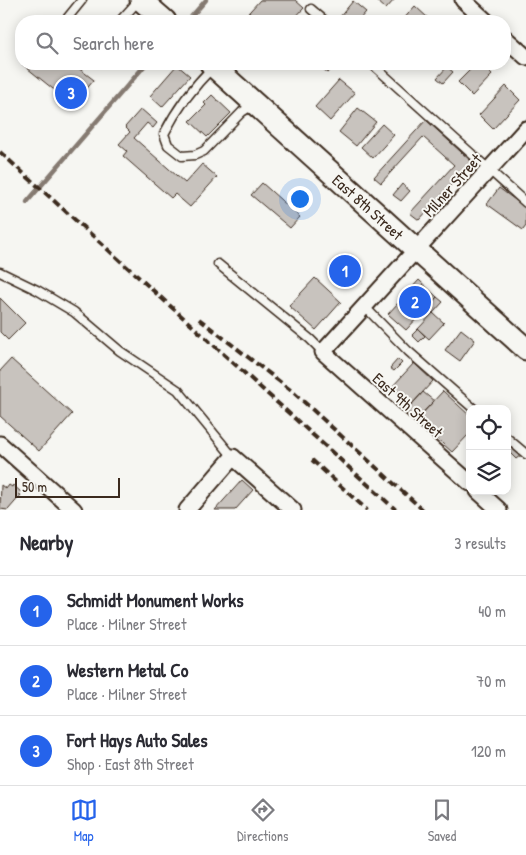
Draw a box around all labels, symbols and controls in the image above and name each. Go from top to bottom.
search box [15,15,511,70]
icon: search [33,29,61,57]
text: Search here [73,30,154,56]
pin: 3 [55,74,87,112]
street label: Milner Street [418,148,487,221]
street label: East 8th Street [328,169,409,245]
your location [287,186,313,212]
pin: 1 [329,252,361,290]
pin: 2 [399,283,431,321]
street label: East 9th Street [368,367,448,443]
map controls [466,405,511,495]
button: locate [466,405,511,450]
button: layers [466,450,511,495]
scale bar [15,475,120,498]
text: 50 m [22,477,47,496]
text: Nearby [20,528,73,557]
text: 3 results [454,532,506,554]
text: Schmidt Monument Works [67,587,244,613]
text: 1 [33,600,39,622]
text: 40 m [478,600,506,622]
text: Place · Milner Street [67,613,186,635]
text: Western Metal Co [67,657,188,683]
text: 2 [32,670,40,692]
text: 70 m [476,670,506,692]
text: Place · Milner Street [67,683,186,705]
text: Fort Hays Auto Sales [67,727,208,753]
text: 3 [32,740,40,762]
text: 120 m [471,740,506,762]
text: Shop · East 8th Street [67,753,194,775]
tab: Map [70,796,98,845]
tab: Directions [237,796,288,845]
tab: Saved [428,796,456,845]

